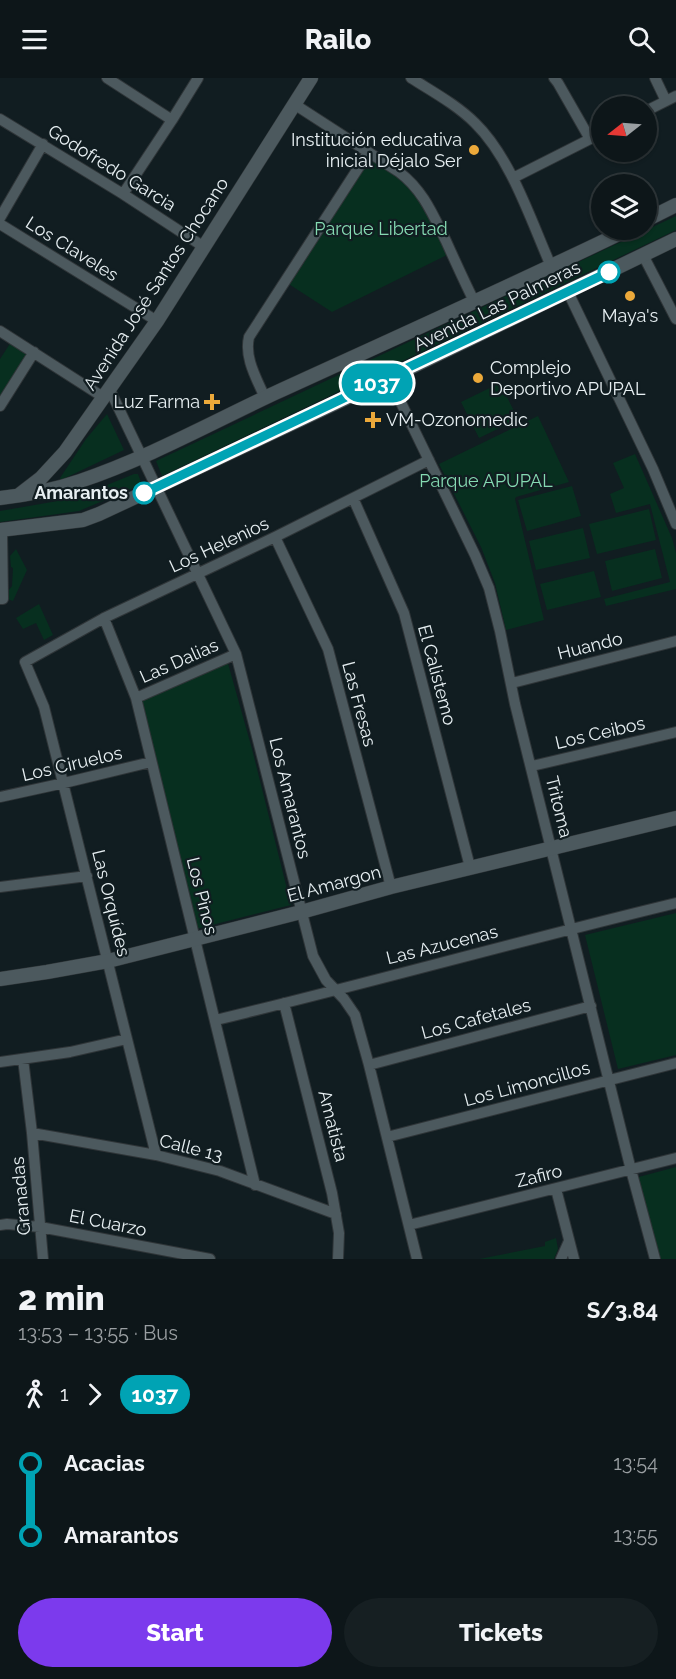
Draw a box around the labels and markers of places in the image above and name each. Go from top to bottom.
place label: Institución educativa inicial Déjalo Ser [291,129,463,171]
marker: Institución educativa inicial Déjalo Ser [467,143,481,157]
unlabelled marker [598,261,620,283]
marker: Maya's [623,289,637,303]
place label: Maya's [602,305,658,326]
place label: Complejo Deportivo APUPAL [490,357,646,399]
marker: Complejo Deportivo APUPAL [471,371,485,385]
place label: Luz Farma [113,391,200,412]
marker: Luz Farma [205,395,219,409]
place label: VM-Ozonomedic [386,409,528,430]
marker: VM-Ozonomedic [364,411,382,429]
place label: Amarantos [34,482,128,503]
marker: Amarantos [133,482,155,504]

